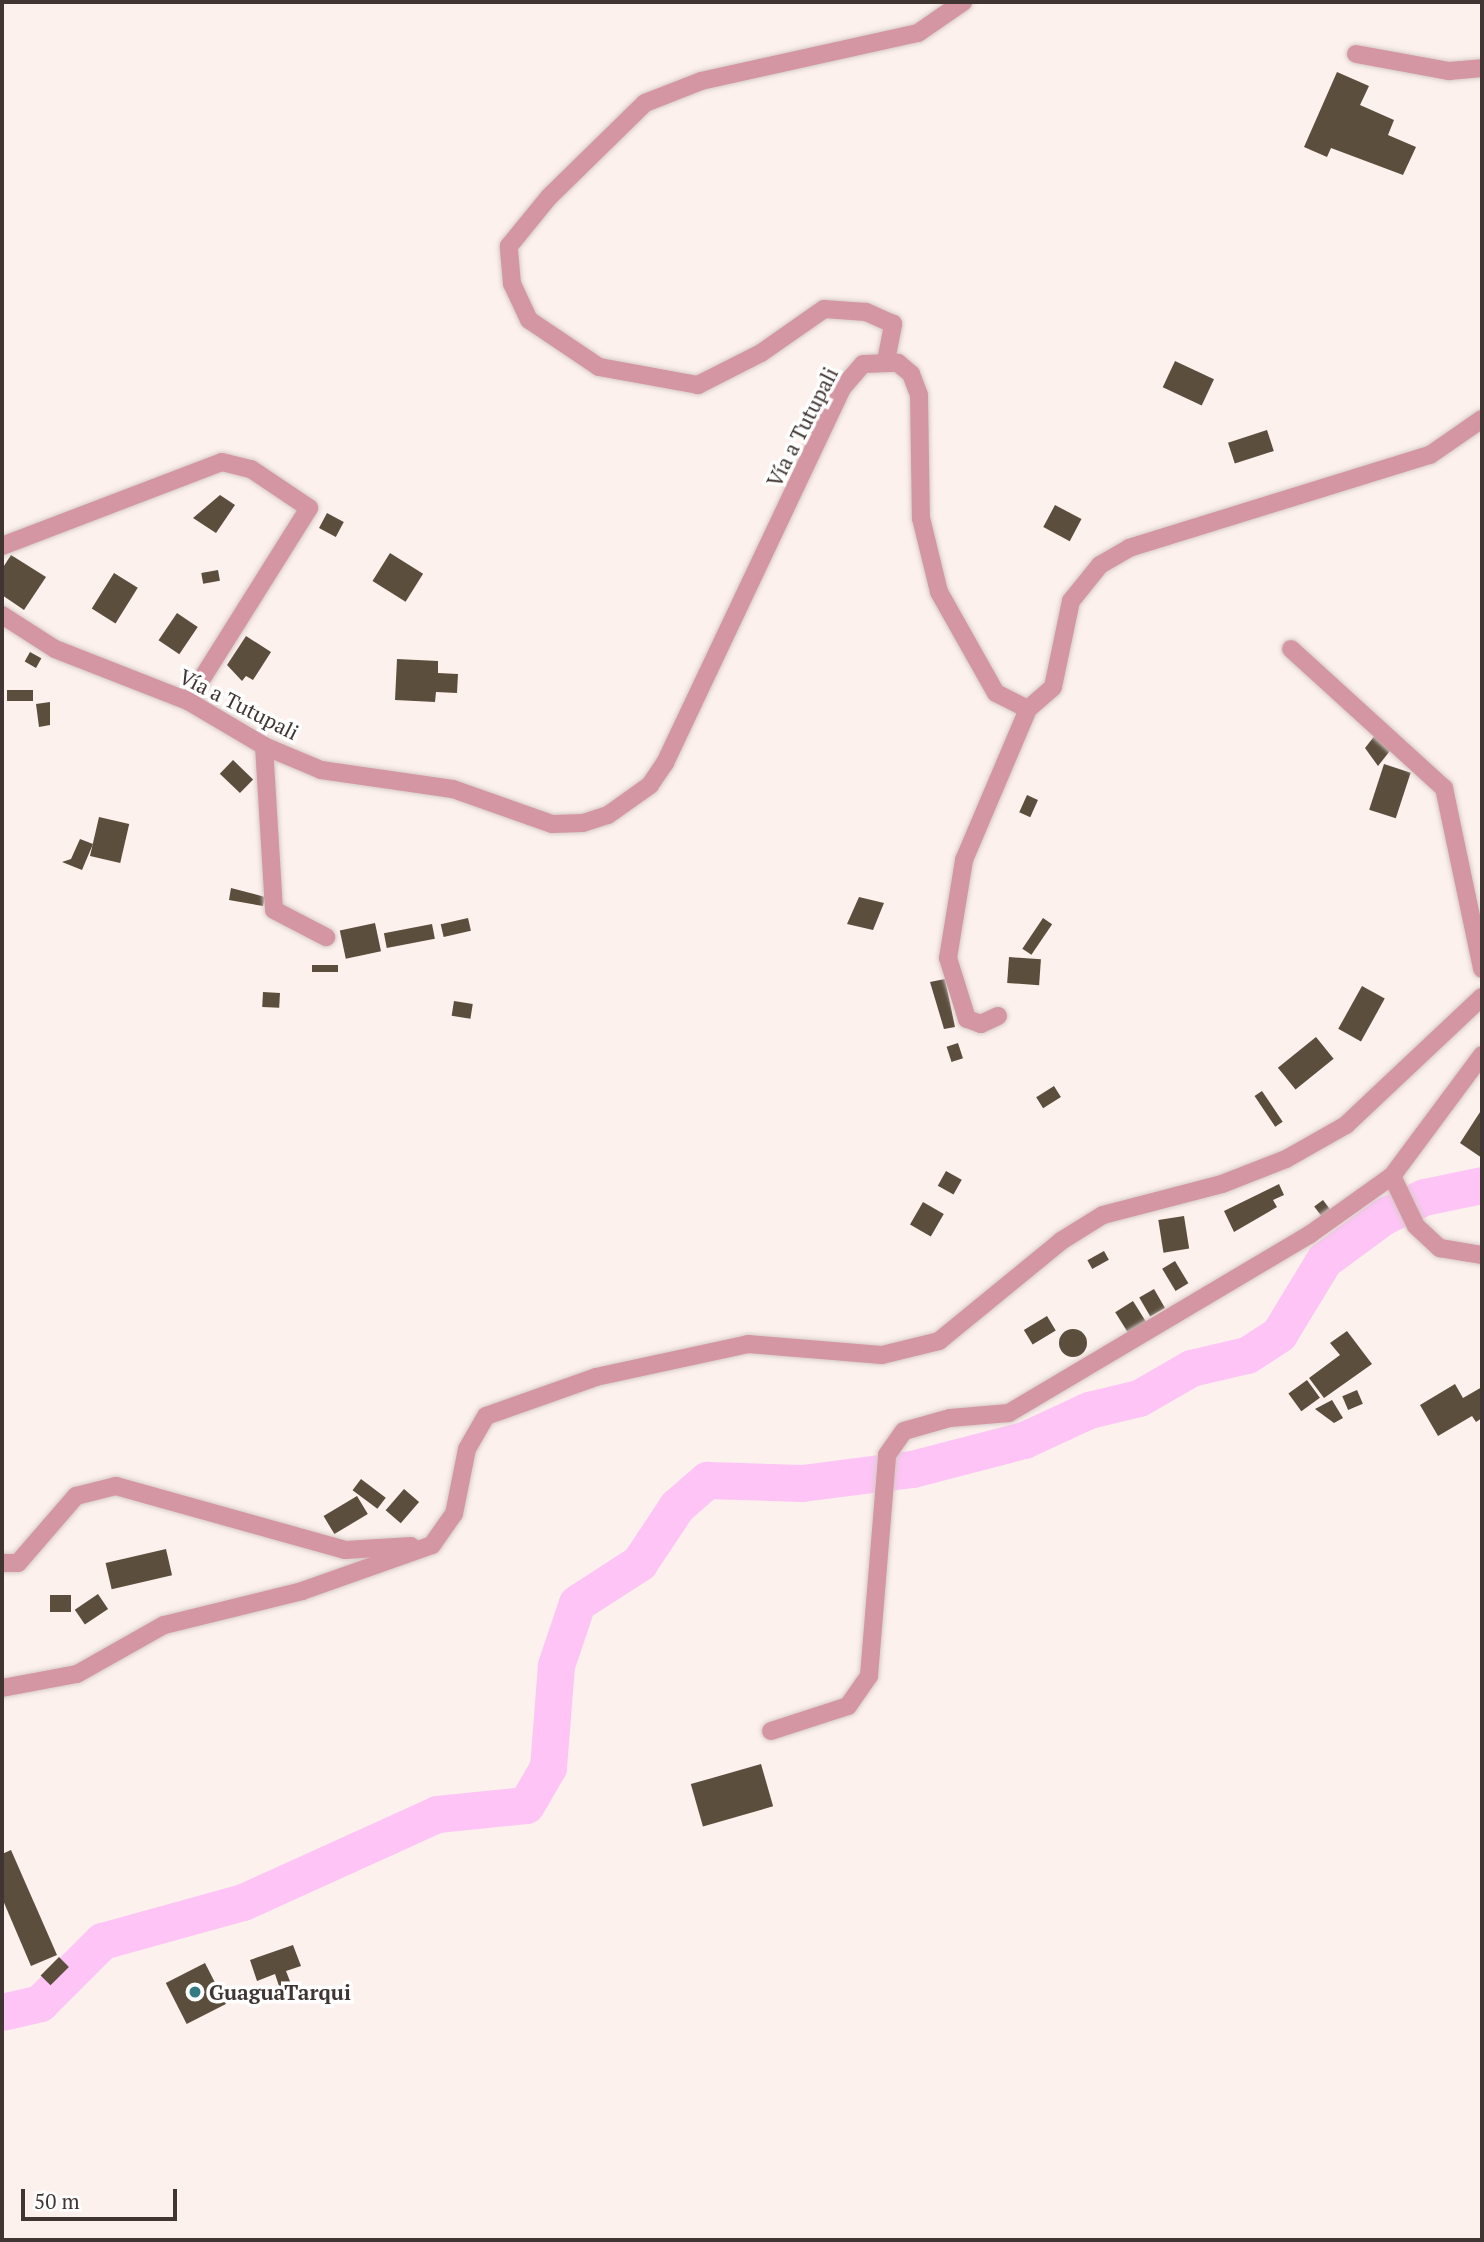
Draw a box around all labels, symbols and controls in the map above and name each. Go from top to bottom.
street label: Vía a Tutupali [761,363,843,491]
street label: Vía a Tutupali [175,663,303,745]
place label: GuaguaTarqui [209,1979,351,2005]
marker: GuaguaTarqui [187,1984,203,2000]
scale bar [24,2176,180,2220]
text: 50 m [34,2187,80,2215]

